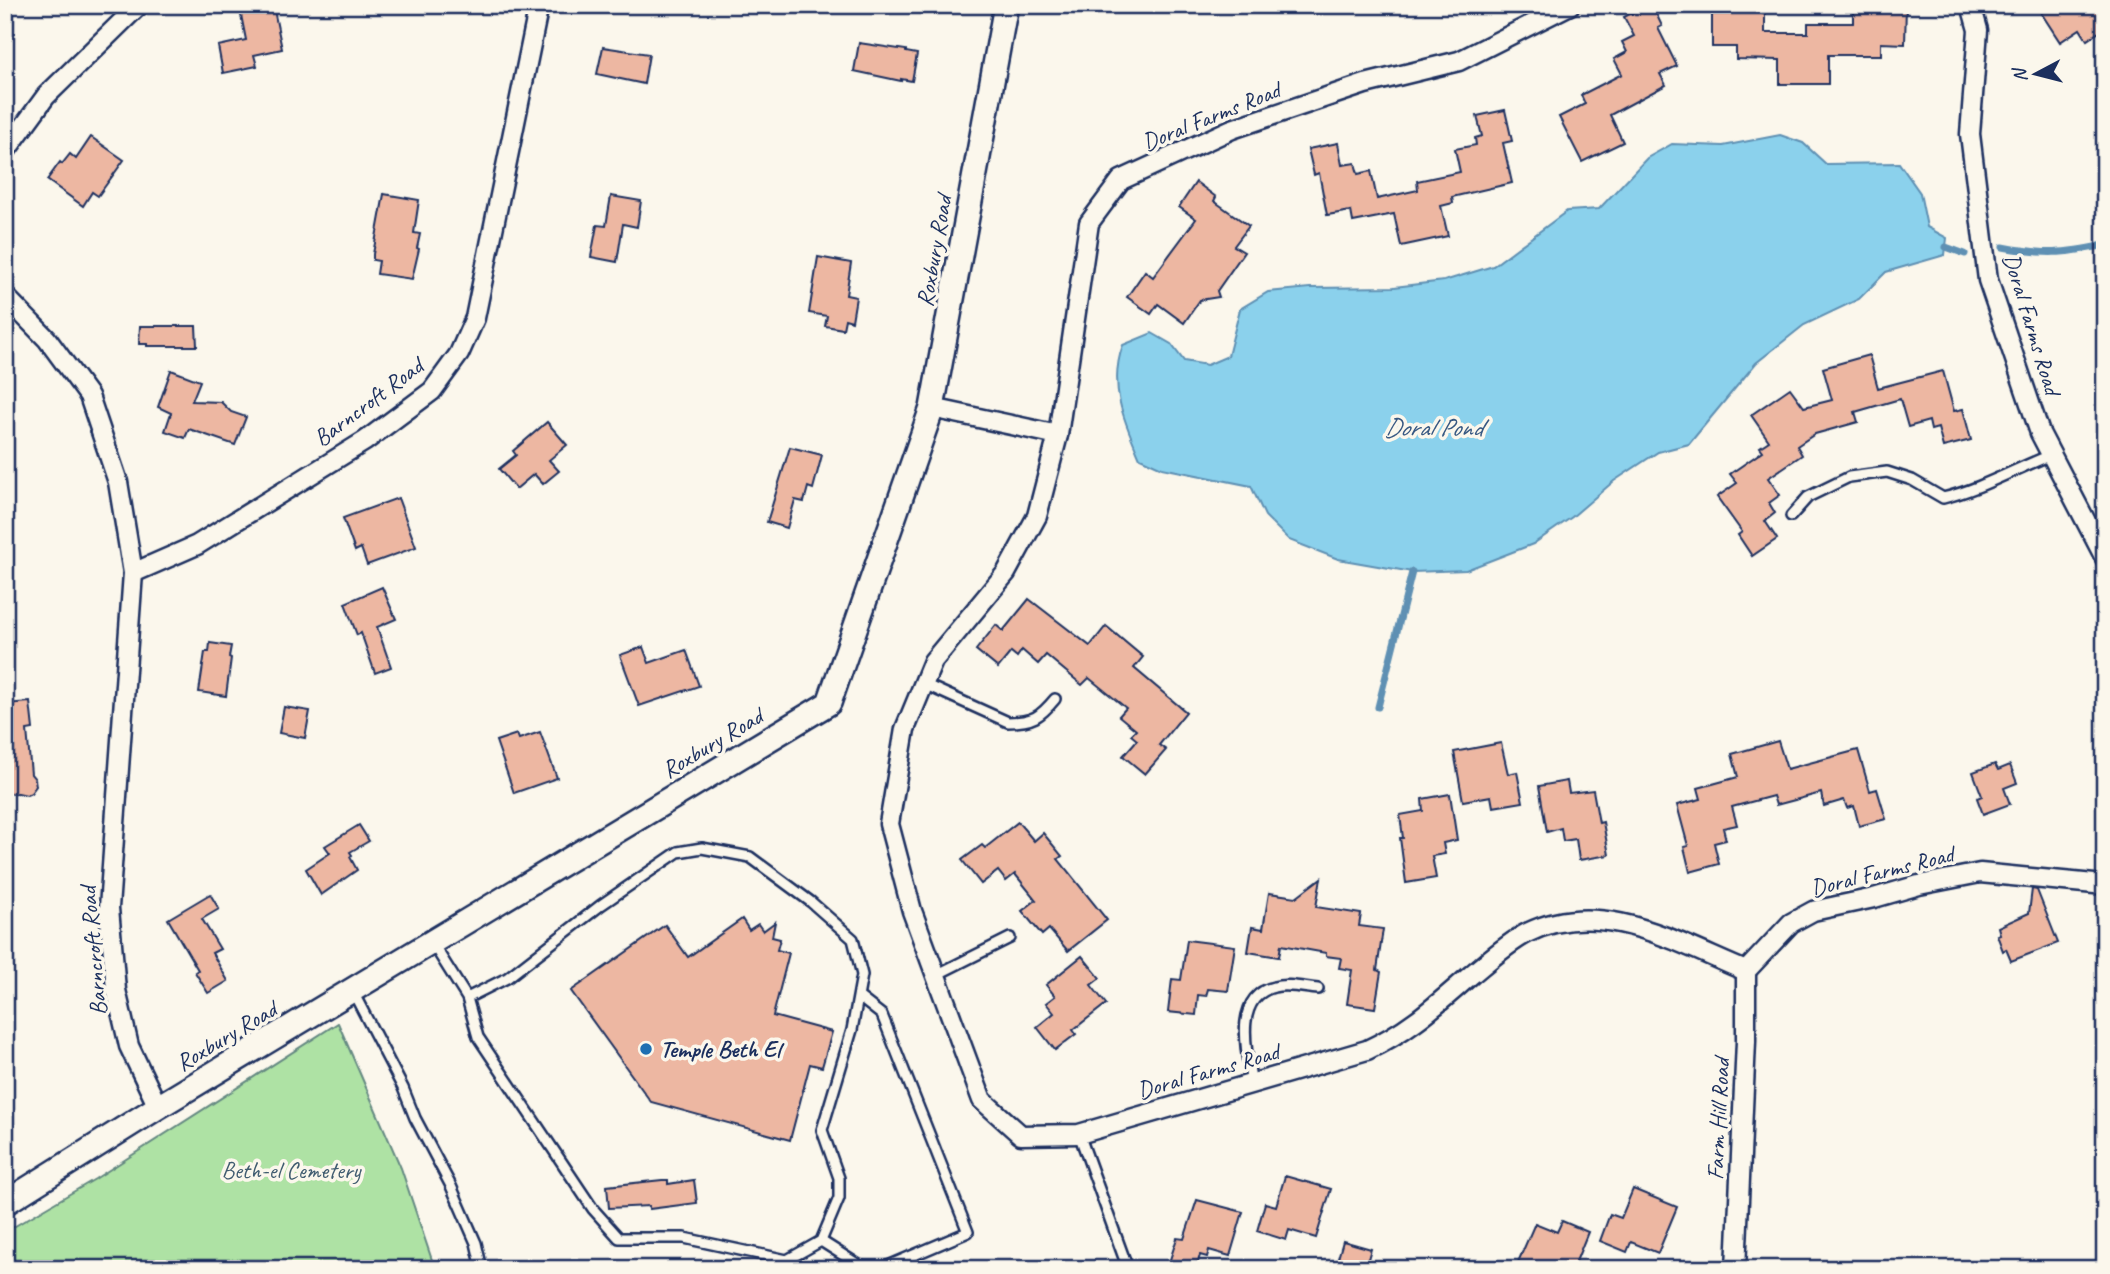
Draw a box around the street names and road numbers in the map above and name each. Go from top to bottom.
street label: Doral Farms Road [1138,73,1288,157]
street label: Roxbury Road [909,190,959,309]
street label: Doral Farms Road [1996,250,2069,402]
street label: Barncroft Road [307,349,431,453]
street label: Roxbury Road [656,699,771,785]
street label: Doral Farms Road [1807,838,1960,903]
street label: Barncroft Road [72,882,114,1017]
street label: Roxbury Road [170,992,285,1078]
street label: Doral Farms Road [1134,1035,1286,1106]
street label: Farm Hill Road [1700,1054,1736,1181]

